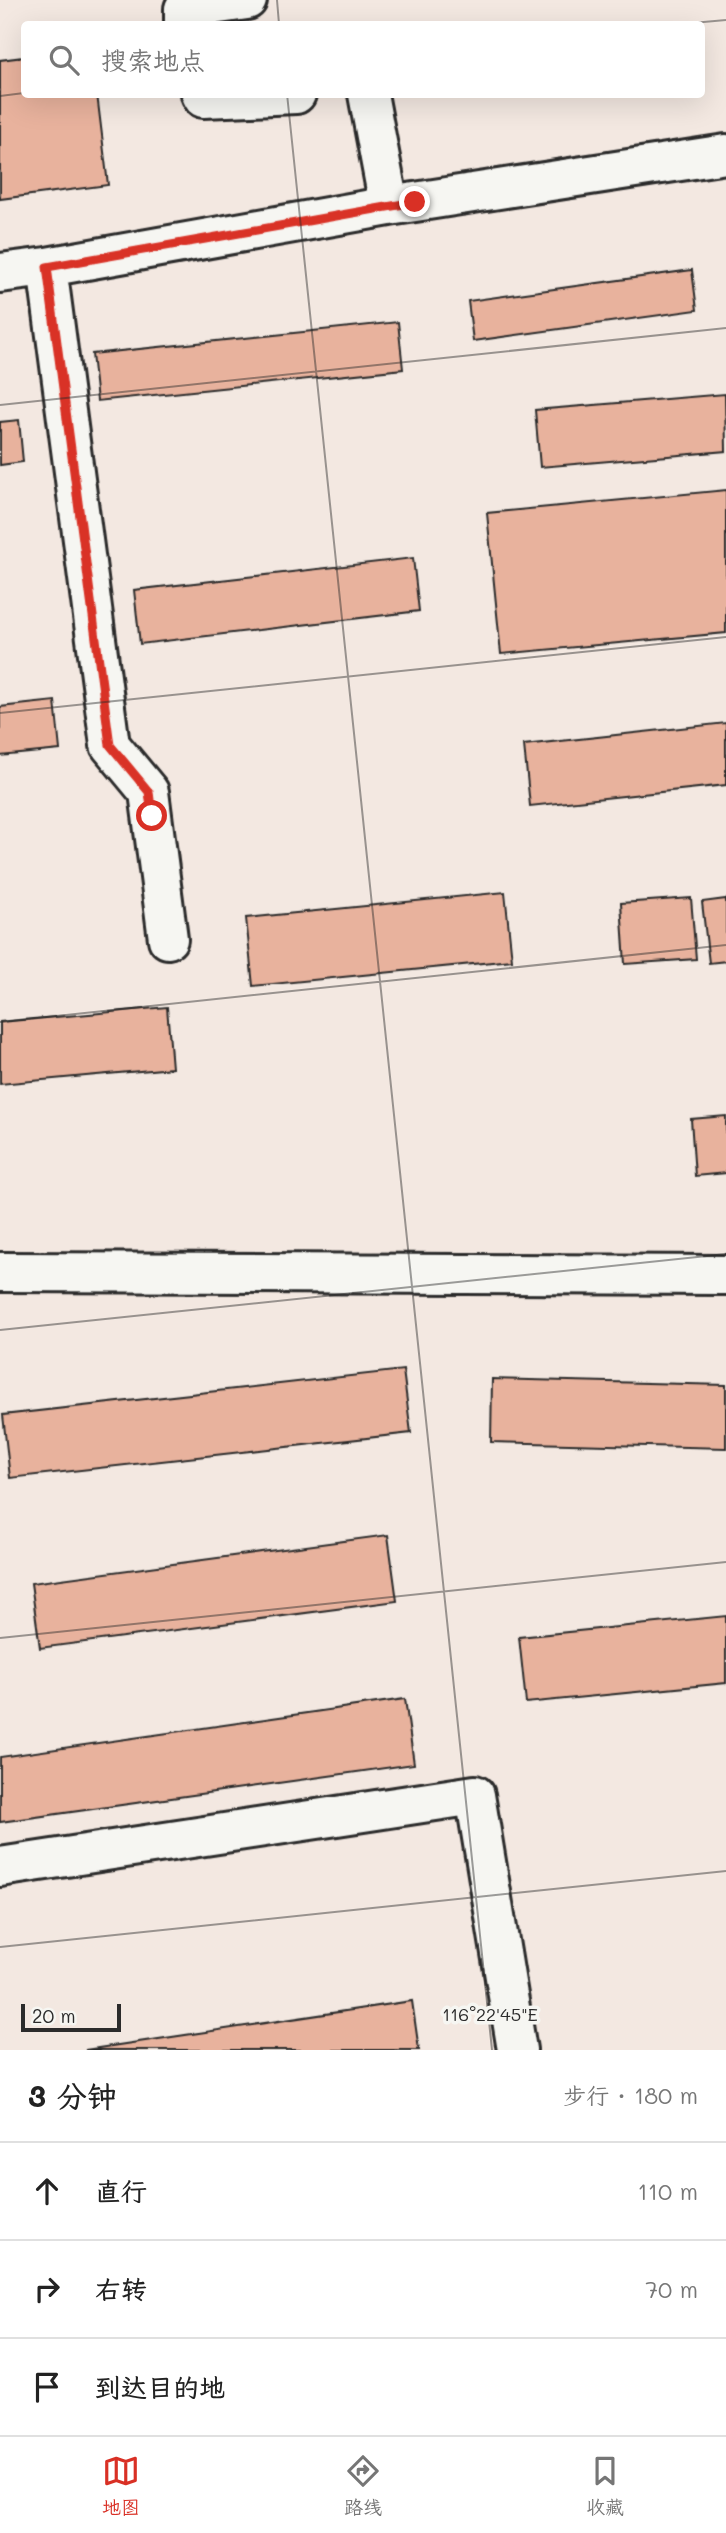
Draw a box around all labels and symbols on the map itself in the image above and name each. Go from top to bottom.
route end [399,186,430,217]
route start [136,800,167,831]
scale bar [21,2001,121,2033]
text: 116°22'45"E [442,2002,538,2026]

